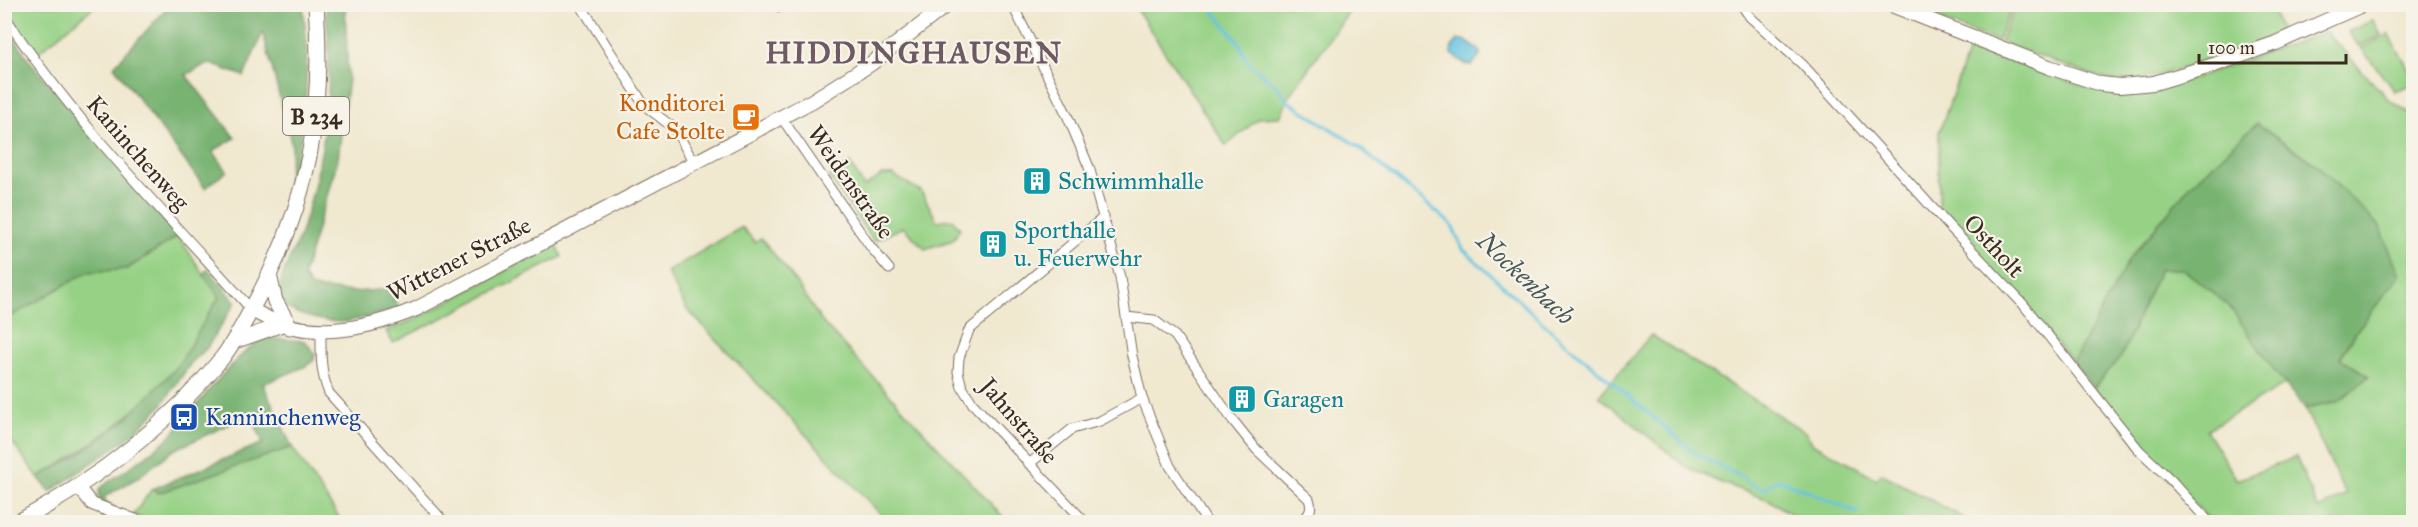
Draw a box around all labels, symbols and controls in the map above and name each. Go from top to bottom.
scale bar [2199,27,2346,65]
district label: HIDDINGHAUSEN [765,35,1063,71]
text: 100 m [2208,37,2255,59]
place label: Konditorei Cafe Stolte [616,88,725,146]
street label: Kaninchenweg [80,89,197,217]
road number: B 234 [283,97,349,135]
cafe icon: Konditorei Cafe Stolte [730,101,762,133]
street label: Weidenstraße [801,119,901,245]
building icon: Schwimmhalle [1021,165,1053,197]
place label: Schwimmhalle [1058,166,1204,196]
street label: Ostholt [1957,208,2031,284]
street label: Wittener Straße [382,210,536,308]
place label: Sporthalle u. Feuerwehr [1014,215,1142,273]
water label: Nockenbach [1469,223,1582,332]
building icon: Sporthalle u. Feuerwehr [977,228,1009,260]
street label: Jahnstraße [971,369,1065,470]
building icon: Garagen [1226,383,1258,415]
place label: Garagen [1263,384,1344,414]
bus stop icon: Kanninchenweg [168,401,200,433]
place label: Kanninchenweg [205,402,361,432]

